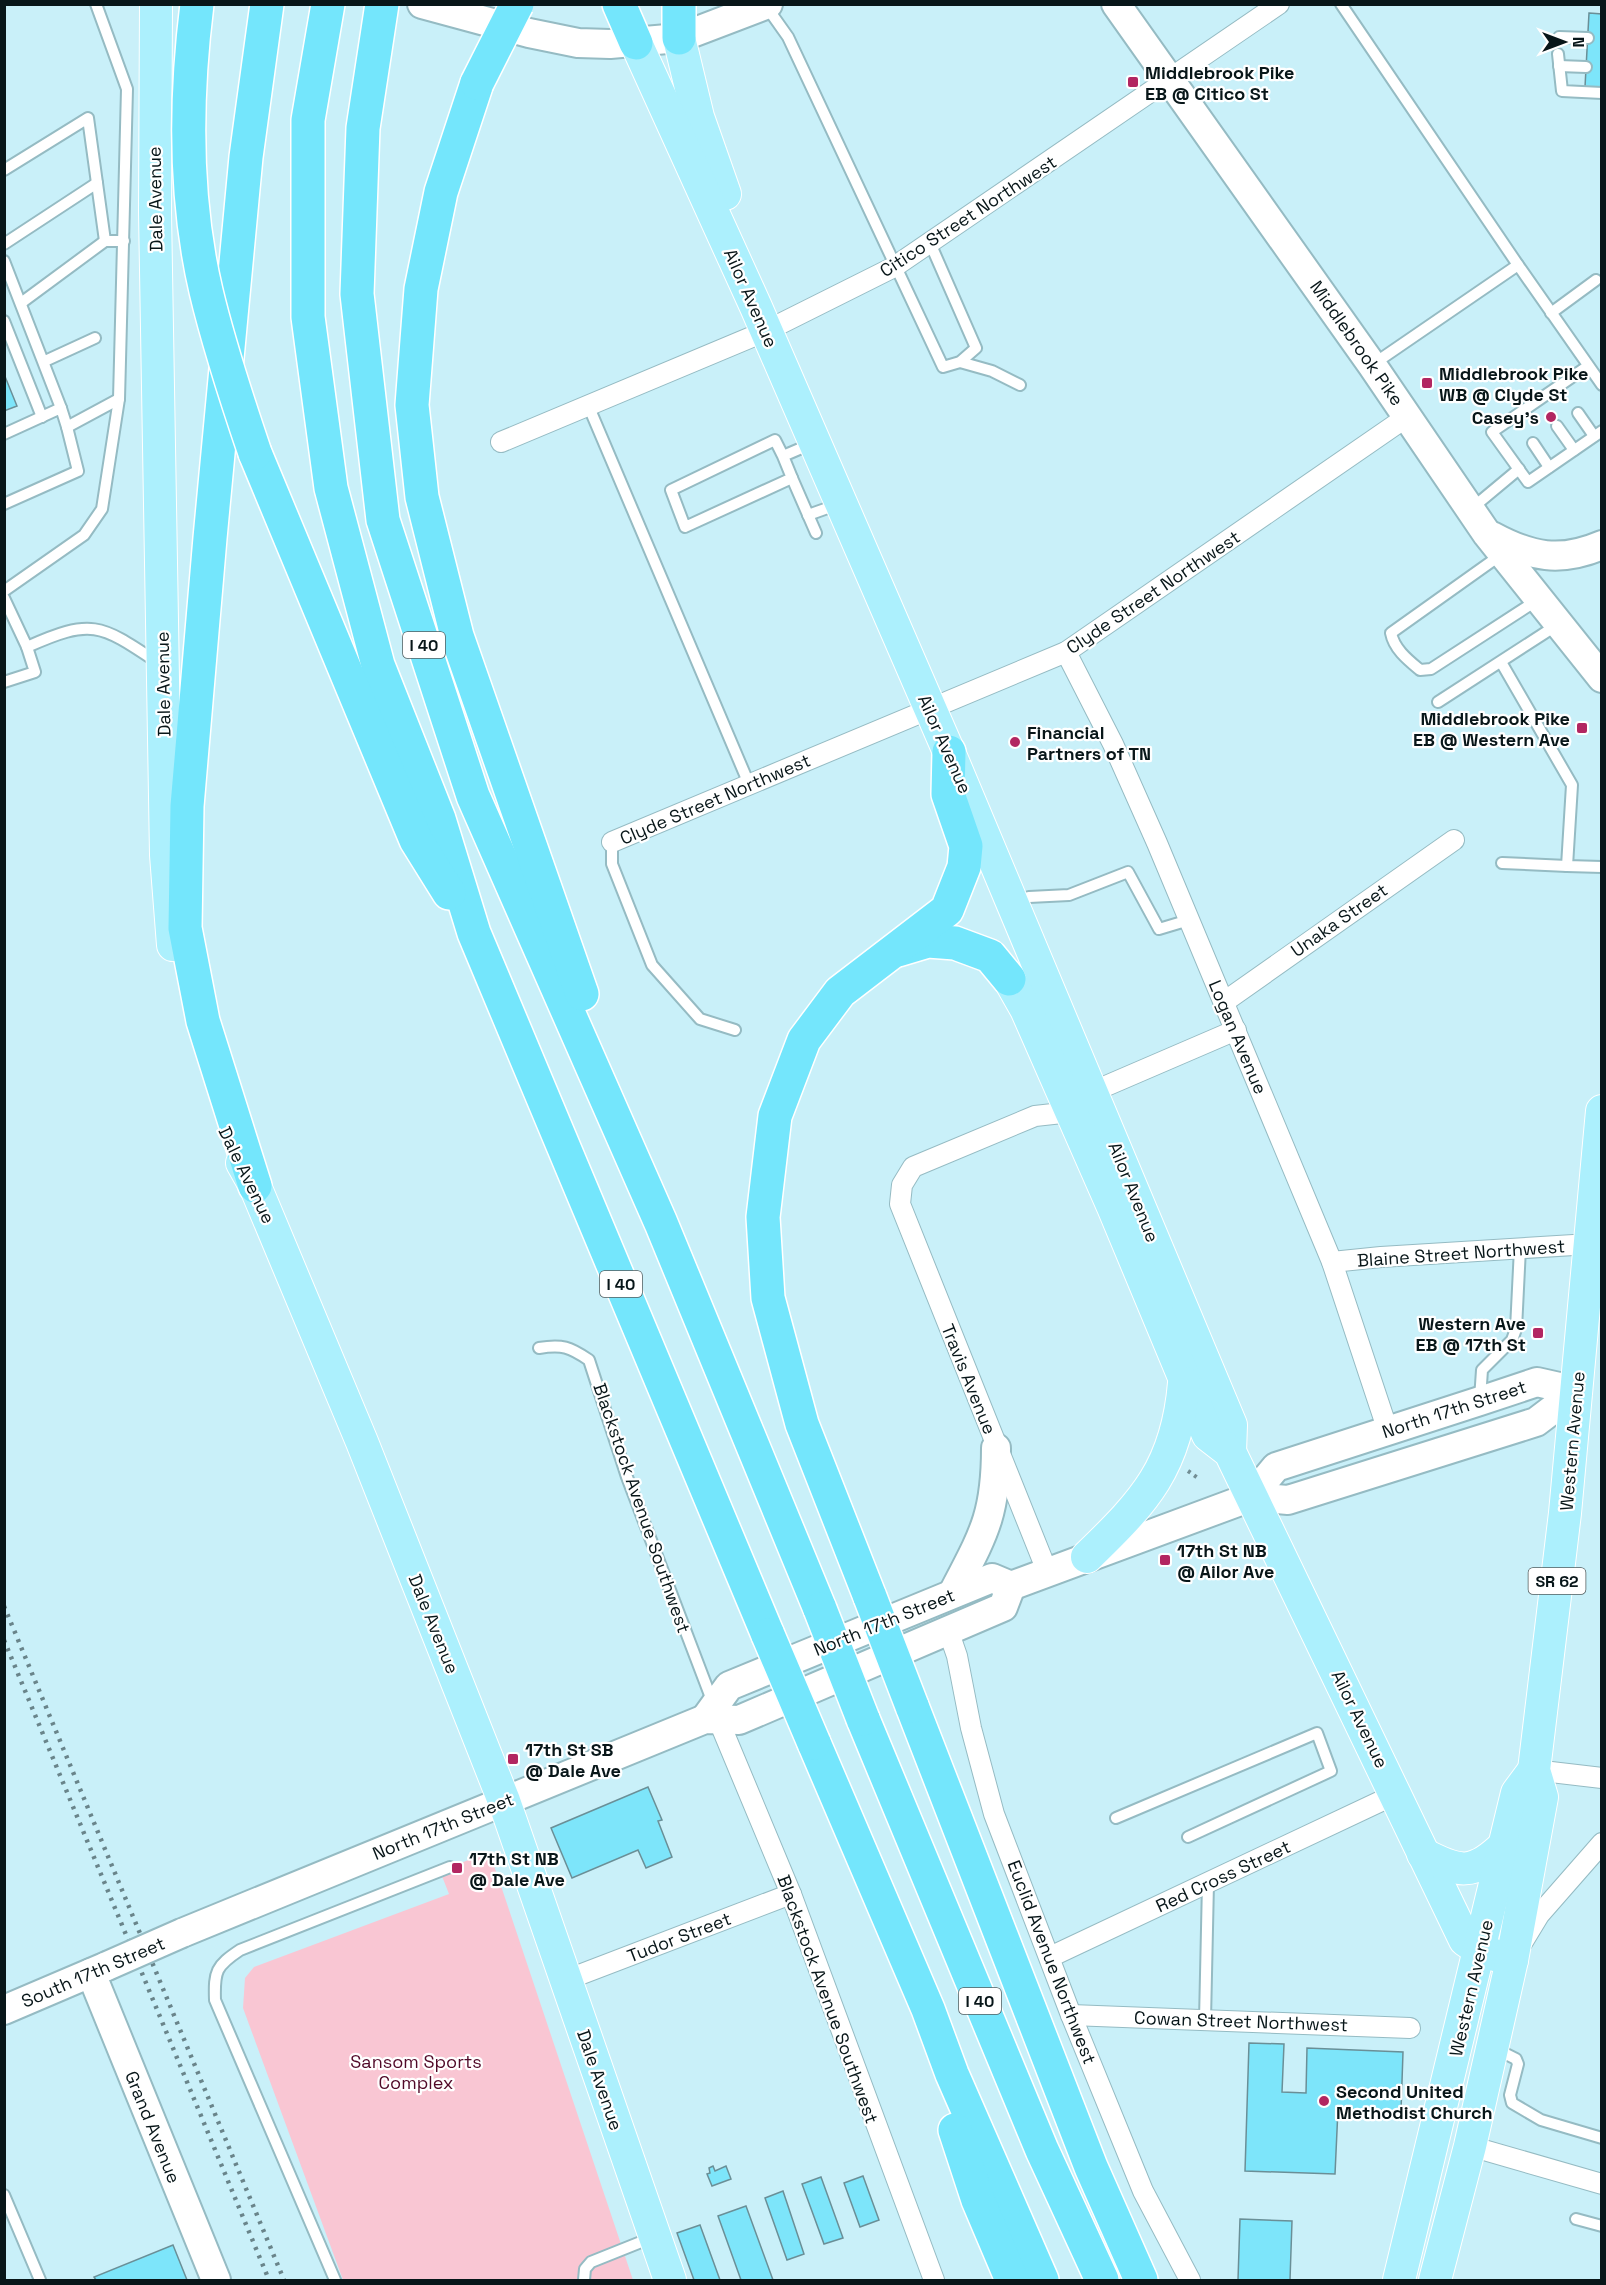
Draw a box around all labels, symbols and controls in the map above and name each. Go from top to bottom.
north arrow [1534,12,1594,72]
text: N [1568,37,1589,47]
place label: Middlebrook Pike EB @ Citico St [1145,61,1295,105]
marker: Middlebrook Pike EB @ Citico St [1126,75,1140,89]
street label: Dale Avenue [143,146,167,252]
street label: Citico Street Northwest [875,150,1061,282]
street label: Ailor Avenue [719,245,783,351]
street label: Middlebrook Pike [1305,276,1409,410]
place label: Middlebrook Pike WB @ Clyde St [1439,362,1589,406]
marker: Middlebrook Pike WB @ Clyde St [1420,376,1434,390]
place label: Casey's [1472,406,1539,429]
marker: Casey's [1544,410,1558,424]
street label: Clyde Street Northwest [1062,525,1244,659]
street label: Dale Avenue [151,631,175,737]
road number: I 40 [403,632,445,658]
street label: Ailor Avenue [913,691,977,797]
place label: Middlebrook Pike EB @ Western Ave [1413,707,1570,751]
place label: Financial Partners of TN [1027,721,1151,765]
marker: Middlebrook Pike EB @ Western Ave [1575,721,1589,735]
marker: Financial Partners of TN [1008,735,1022,749]
street label: Clyde Street Northwest [616,748,814,850]
street label: Unaka Street [1286,878,1392,962]
street label: Logan Avenue [1204,976,1272,1098]
street label: Dale Avenue [214,1123,280,1227]
street label: Ailor Avenue [1103,1139,1165,1245]
street label: Blaine Street Northwest [1356,1234,1566,1272]
road number: I 40 [600,1271,642,1297]
place label: Western Ave EB @ 17th St [1416,1312,1526,1356]
street label: Travis Avenue [936,1320,1002,1438]
marker: Western Ave EB @ 17th St [1531,1326,1545,1340]
street label: Western Avenue [1554,1370,1590,1512]
street label: North 17th Street [1379,1375,1529,1443]
street label: Blackstock Avenue Southwest [588,1380,696,1636]
place label: 17th St NB @ Ailor Ave [1177,1539,1274,1583]
marker: 17th St NB @ Ailor Ave [1158,1553,1172,1567]
road number: SR 62 [1528,1568,1586,1594]
street label: Dale Avenue [404,1571,464,1677]
street label: North 17th Street [810,1583,958,1661]
street label: Ailor Avenue [1326,1666,1394,1772]
place label: 17th St SB @ Dale Ave [525,1738,621,1782]
marker: 17th St SB @ Dale Ave [506,1752,520,1766]
street label: North 17th Street [369,1787,517,1865]
street label: Red Cross Street [1152,1835,1294,1917]
place label: 17th St NB @ Dale Ave [469,1847,565,1891]
street label: Euclid Avenue Northwest [1002,1857,1102,2067]
marker: 17th St NB @ Dale Ave [450,1861,464,1875]
street label: Blackstock Avenue Southwest [772,1872,884,2126]
street label: Tudor Street [624,1907,734,1967]
street label: Western Avenue [1444,1917,1498,2059]
street label: South 17th Street [18,1931,168,2013]
road number: I 40 [959,1988,1001,2014]
street label: Cowan Street Northwest [1134,2006,1348,2036]
street label: Dale Avenue [572,2026,628,2134]
park label: Sansom Sports Complex [350,2050,482,2094]
street label: Grand Avenue [120,2067,186,2187]
place label: Second United Methodist Church [1336,2080,1493,2124]
marker: Second United Methodist Church [1317,2094,1331,2108]

